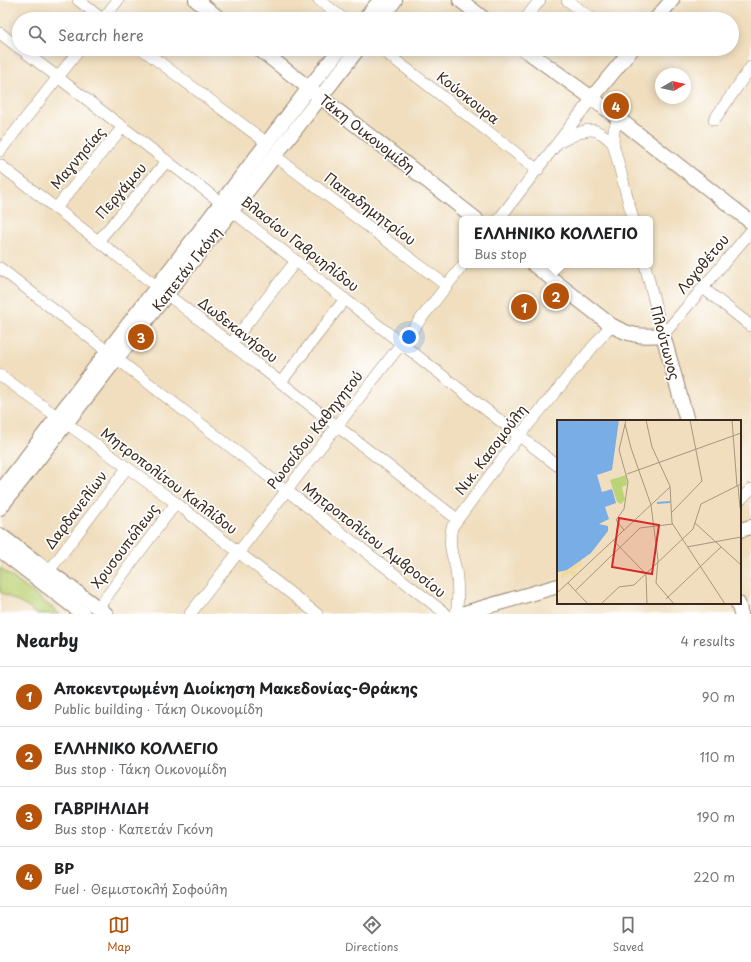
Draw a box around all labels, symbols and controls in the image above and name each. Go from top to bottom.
search box [12,12,739,56]
icon: search [26,23,48,45]
text: Search here [58,23,144,46]
street label: Κούσκουρα [432,66,504,129]
north arrow [655,68,691,104]
street label: Τάκη Οικονομίδη [315,89,420,178]
pin: 4 [603,91,629,121]
street label: Μαγνησίας [45,122,110,193]
street label: Περγάμου [90,158,151,224]
street label: Παπαδημητρίου [320,167,420,250]
street label: Βλασίου Γαβριηλίδου [237,191,364,296]
popup [459,216,653,268]
text: ΕΛΛΗΝΙΚΟ ΚΟΛΛΕΓΙΟ [474,221,638,244]
street label: Καπετάν Γκόνη [147,222,226,315]
street label: Λογοθέτου [672,229,734,298]
text: Bus stop [474,244,527,263]
pin: 2 [543,281,569,311]
street label: Δωδεκανήσου [194,292,283,367]
pin: 1 [511,292,537,322]
street label: Πλούτωνος [645,303,685,382]
pin: 3 [128,322,154,352]
your location [399,327,419,347]
street label: Ρωσσίδου Καθηγητού [262,366,367,493]
street label: Νικ. Κασομούλη [450,400,532,499]
inset map [557,420,741,604]
street label: Μητροπολίτου Καλλίδου [97,422,242,539]
street label: Δαρδανελίων [39,466,112,553]
street label: Μητροπολίτου Αμβροσίου [298,477,450,602]
street label: Χρυσουπόλεως [86,499,163,592]
text: Nearby [16,627,78,653]
text: 4 results [681,631,735,650]
text: Αποκεντρωμένη Διοίκηση Μακεδονίας-Θράκης [54,676,418,699]
text: 1 [26,687,32,706]
text: 90 m [702,687,735,706]
text: Public building · Τάκη Οικονομίδη [54,699,263,718]
text: ΕΛΛΗΝΙΚΟ ΚΟΛΛΕΓΙΟ [54,736,218,759]
text: 2 [24,747,34,766]
text: 110 m [700,747,735,766]
text: Bus stop · Τάκη Οικονομίδη [54,759,227,778]
text: ΓΑΒΡΙΗΛΙΔΗ [54,796,149,819]
text: 3 [25,807,33,826]
text: 190 m [696,807,735,826]
text: Bus stop · Καπετάν Γκόνη [54,819,213,838]
text: BP [54,856,74,879]
text: 4 [25,867,33,886]
text: 220 m [693,867,735,886]
text: Fuel · Θεμιστοκλή Σοφούλη [54,879,228,898]
tab: Map [107,914,131,955]
tab: Directions [345,914,398,955]
tab: Saved [613,914,644,955]

